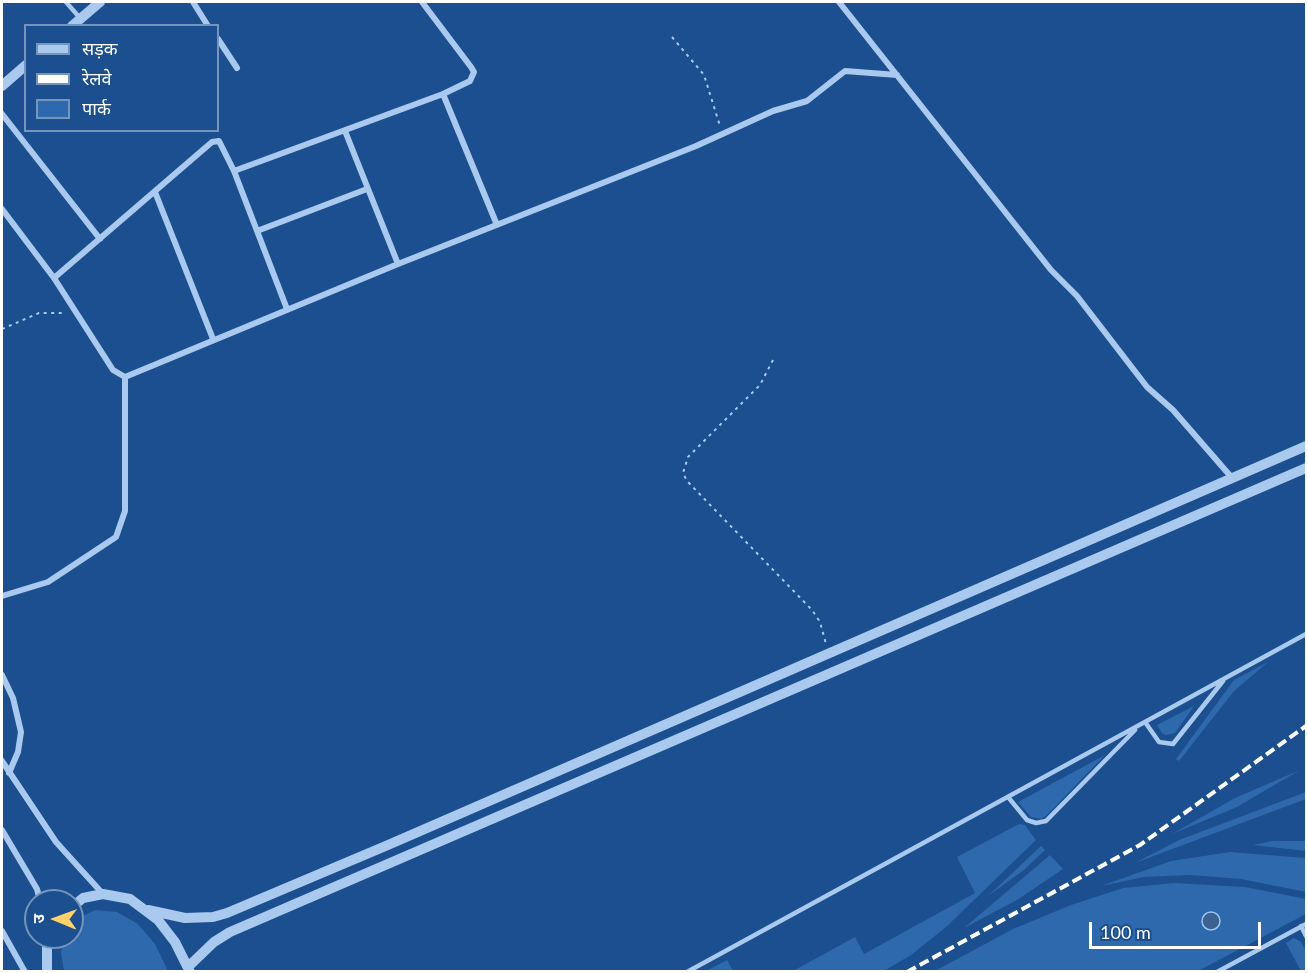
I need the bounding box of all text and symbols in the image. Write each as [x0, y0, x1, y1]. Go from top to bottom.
legend [24, 24, 219, 132]
text: सड़क [82, 37, 118, 59]
text: रेलवे [82, 67, 112, 89]
text: पार्क [82, 97, 111, 119]
north arrow [24, 889, 84, 949]
scale bar [1092, 910, 1264, 948]
text: उ [28, 914, 47, 924]
text: 100 m [1100, 921, 1151, 943]

